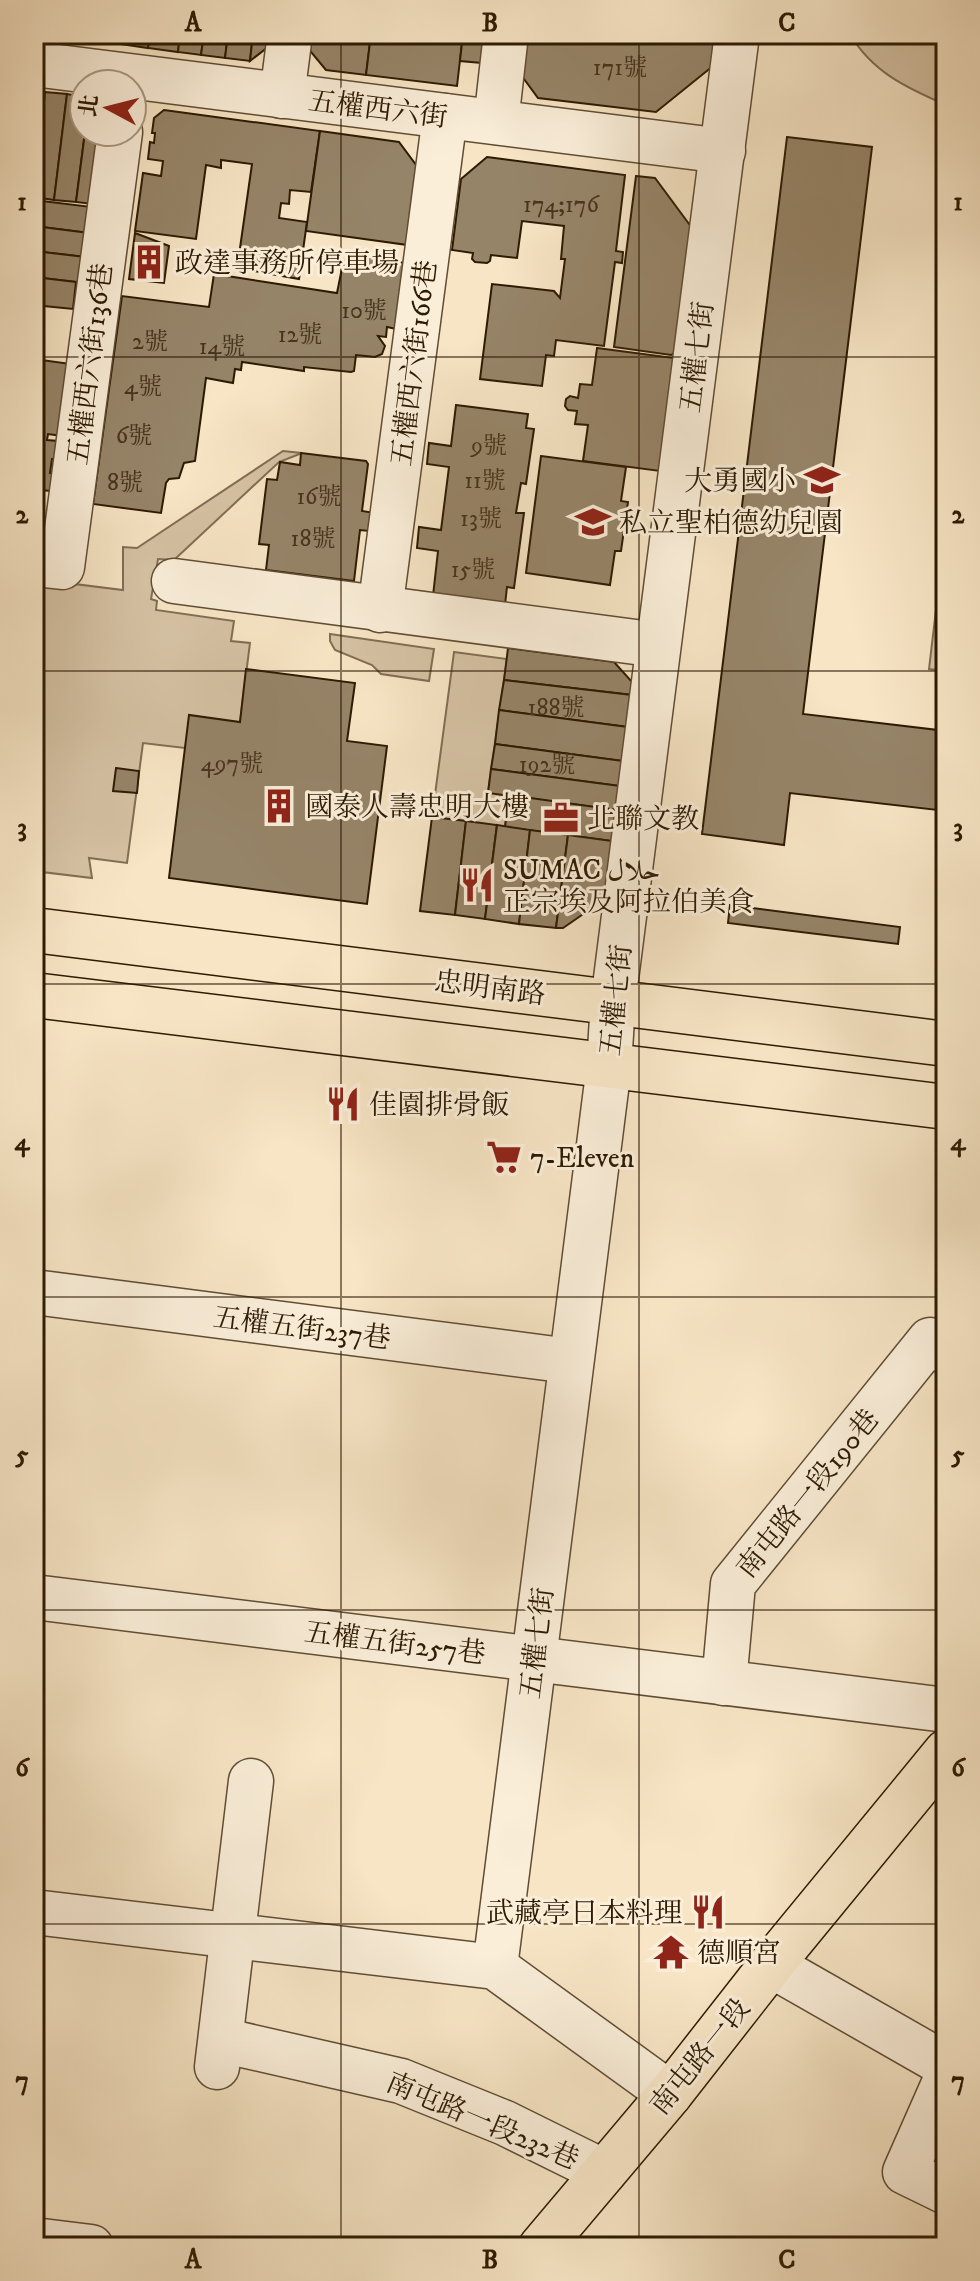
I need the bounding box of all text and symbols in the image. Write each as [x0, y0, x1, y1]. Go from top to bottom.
text: A [184, 7, 203, 40]
text: B [482, 7, 498, 40]
text: C [778, 7, 796, 40]
house number: 171號 [593, 53, 647, 83]
north arrow [68, 68, 148, 148]
street label: 五權西六街 [306, 84, 449, 135]
text: 北 [75, 93, 104, 118]
text: 1 [17, 186, 27, 219]
text: 1 [953, 186, 963, 219]
house number: 174;176 [523, 190, 600, 220]
building icon: 政達事務所停車場 [130, 243, 168, 281]
place label: 政達事務所停車場 [175, 246, 399, 281]
street label: 五權西六街166巷 [384, 258, 444, 468]
street label: 五權西六街136巷 [61, 261, 120, 467]
house number: 10號 [341, 296, 387, 326]
street label: 五權七街 [673, 299, 722, 415]
house number: 12號 [278, 320, 322, 350]
house number: 2號 [132, 327, 168, 357]
house number: 14號 [199, 332, 245, 362]
house number: 4號 [124, 372, 162, 402]
house number: 6號 [116, 421, 152, 451]
house number: 9號 [470, 431, 507, 461]
school or university icon: 大勇國小 [803, 461, 841, 499]
place label: 大勇國小 [684, 464, 796, 499]
house number: 11號 [464, 466, 506, 496]
house number: 8號 [107, 468, 143, 498]
house number: 16號 [296, 482, 342, 512]
text: 2 [16, 499, 30, 532]
text: 2 [952, 499, 966, 532]
school or university icon: 私立聖柏德幼兒園 [574, 503, 612, 541]
house number: 13號 [460, 504, 502, 534]
place label: 私立聖柏德幼兒園 [619, 506, 843, 541]
house number: 18號 [291, 524, 335, 554]
house number: 15號 [451, 555, 495, 585]
house number: 188號 [528, 693, 584, 723]
house number: 497號 [201, 749, 263, 779]
house number: 192號 [519, 750, 575, 780]
building icon: 國泰人壽忠明大樓 [260, 787, 298, 825]
place label: 國泰人壽忠明大樓 [305, 790, 529, 825]
office icon: 北聯文教 [542, 799, 580, 837]
place label: 北聯文教 [587, 802, 699, 837]
text: 3 [17, 812, 27, 845]
text: 3 [953, 812, 963, 845]
place label: SUMAC حلال 正宗埃及阿拉伯美食 [503, 853, 755, 920]
restaurant icon: SUMAC حلال 正宗埃及阿拉伯美食 [458, 866, 496, 904]
street label: 五權七街 [593, 943, 640, 1058]
street label: 忠明南路 [432, 964, 548, 1013]
restaurant icon: 佳園排骨飯 [324, 1085, 362, 1123]
place label: 佳園排骨飯 [369, 1088, 509, 1123]
text: 4 [15, 1126, 31, 1159]
text: 4 [951, 1126, 967, 1159]
supermarket icon: 7-Eleven [485, 1138, 523, 1176]
place label: 7-Eleven [530, 1141, 635, 1176]
street label: 五權五街237巷 [211, 1300, 393, 1357]
street label: 南屯路一段190巷 [729, 1402, 887, 1585]
text: 5 [15, 1439, 29, 1472]
text: 5 [951, 1439, 965, 1472]
street label: 五權七街 [513, 1585, 562, 1701]
street label: 五權五街257巷 [302, 1615, 487, 1672]
text: 6 [15, 1752, 30, 1785]
text: 6 [951, 1752, 966, 1785]
restaurant icon: 武藏亭日本料理 [689, 1893, 727, 1931]
place label: 武藏亭日本料理 [486, 1896, 682, 1931]
temple icon: 德順宮 [652, 1933, 690, 1971]
place label: 德順宮 [697, 1936, 781, 1971]
street label: 南屯路一段 [643, 1992, 758, 2122]
text: 7 [15, 2065, 29, 2098]
street label: 南屯路一段232巷 [381, 2065, 584, 2178]
text: 7 [951, 2065, 965, 2098]
text: A [184, 2244, 203, 2277]
text: B [482, 2244, 498, 2277]
text: C [778, 2244, 796, 2277]

